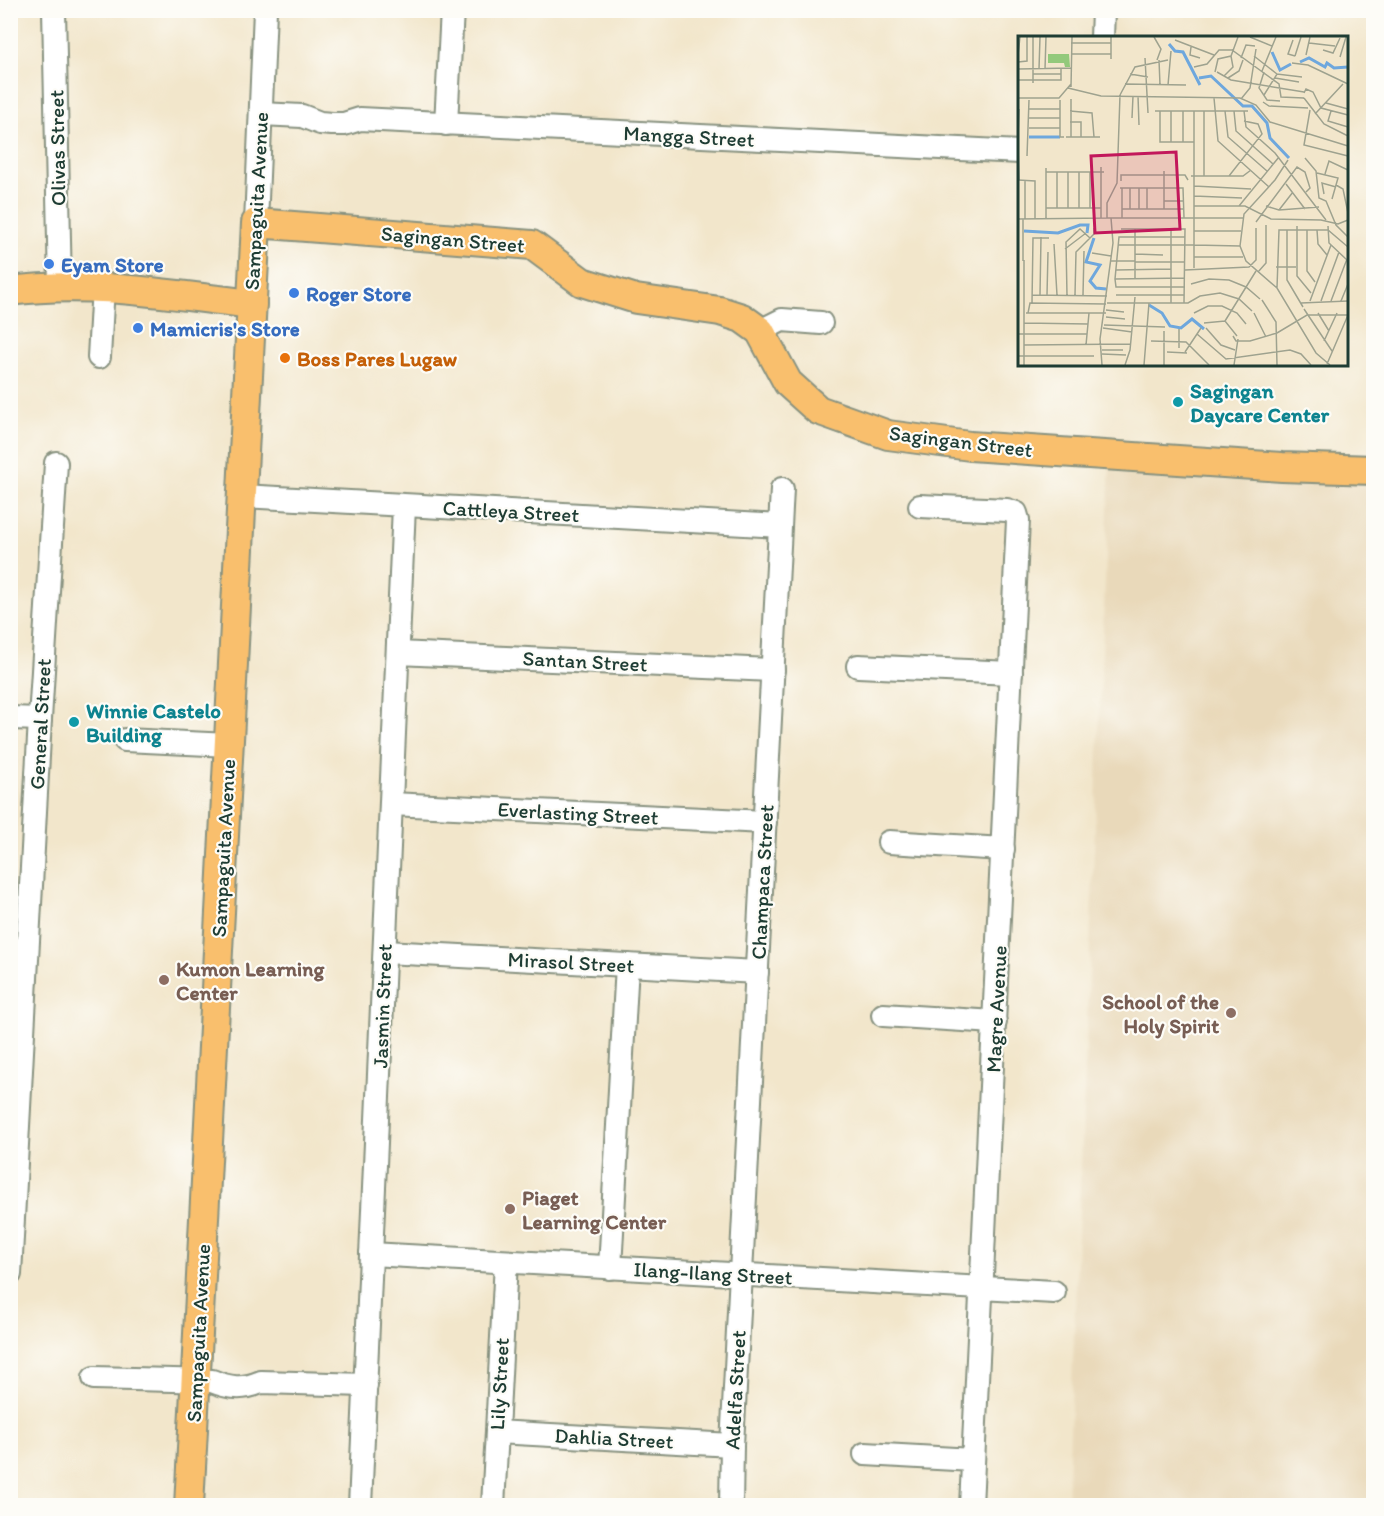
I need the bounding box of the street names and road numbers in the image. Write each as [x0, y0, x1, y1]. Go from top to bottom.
street label: Olivas Street [43, 89, 71, 206]
street label: Sampaguita Avenue [239, 111, 273, 291]
street label: Mangga Street [623, 120, 755, 152]
street label: Sagingan Street [380, 220, 526, 258]
street label: Sagingan Street [888, 420, 1034, 462]
street label: Cattleya Street [442, 495, 580, 527]
street label: Santan Street [522, 645, 648, 677]
street label: General Street [24, 658, 56, 790]
street label: Sampaguita Avenue [206, 758, 240, 938]
street label: Everlasting Street [497, 796, 659, 830]
street label: Champaca Street [745, 804, 779, 960]
street label: Jasmin Street [367, 943, 397, 1069]
street label: Magre Avenue [980, 945, 1012, 1073]
street label: Mirasol Street [507, 946, 635, 978]
street label: Sampaguita Avenue [181, 1243, 215, 1423]
street label: Ilang-Ilang Street [633, 1256, 793, 1290]
street label: Adelfa Street [719, 1330, 751, 1450]
street label: Lily Street [484, 1337, 514, 1431]
street label: Dahlia Street [554, 1422, 674, 1454]

